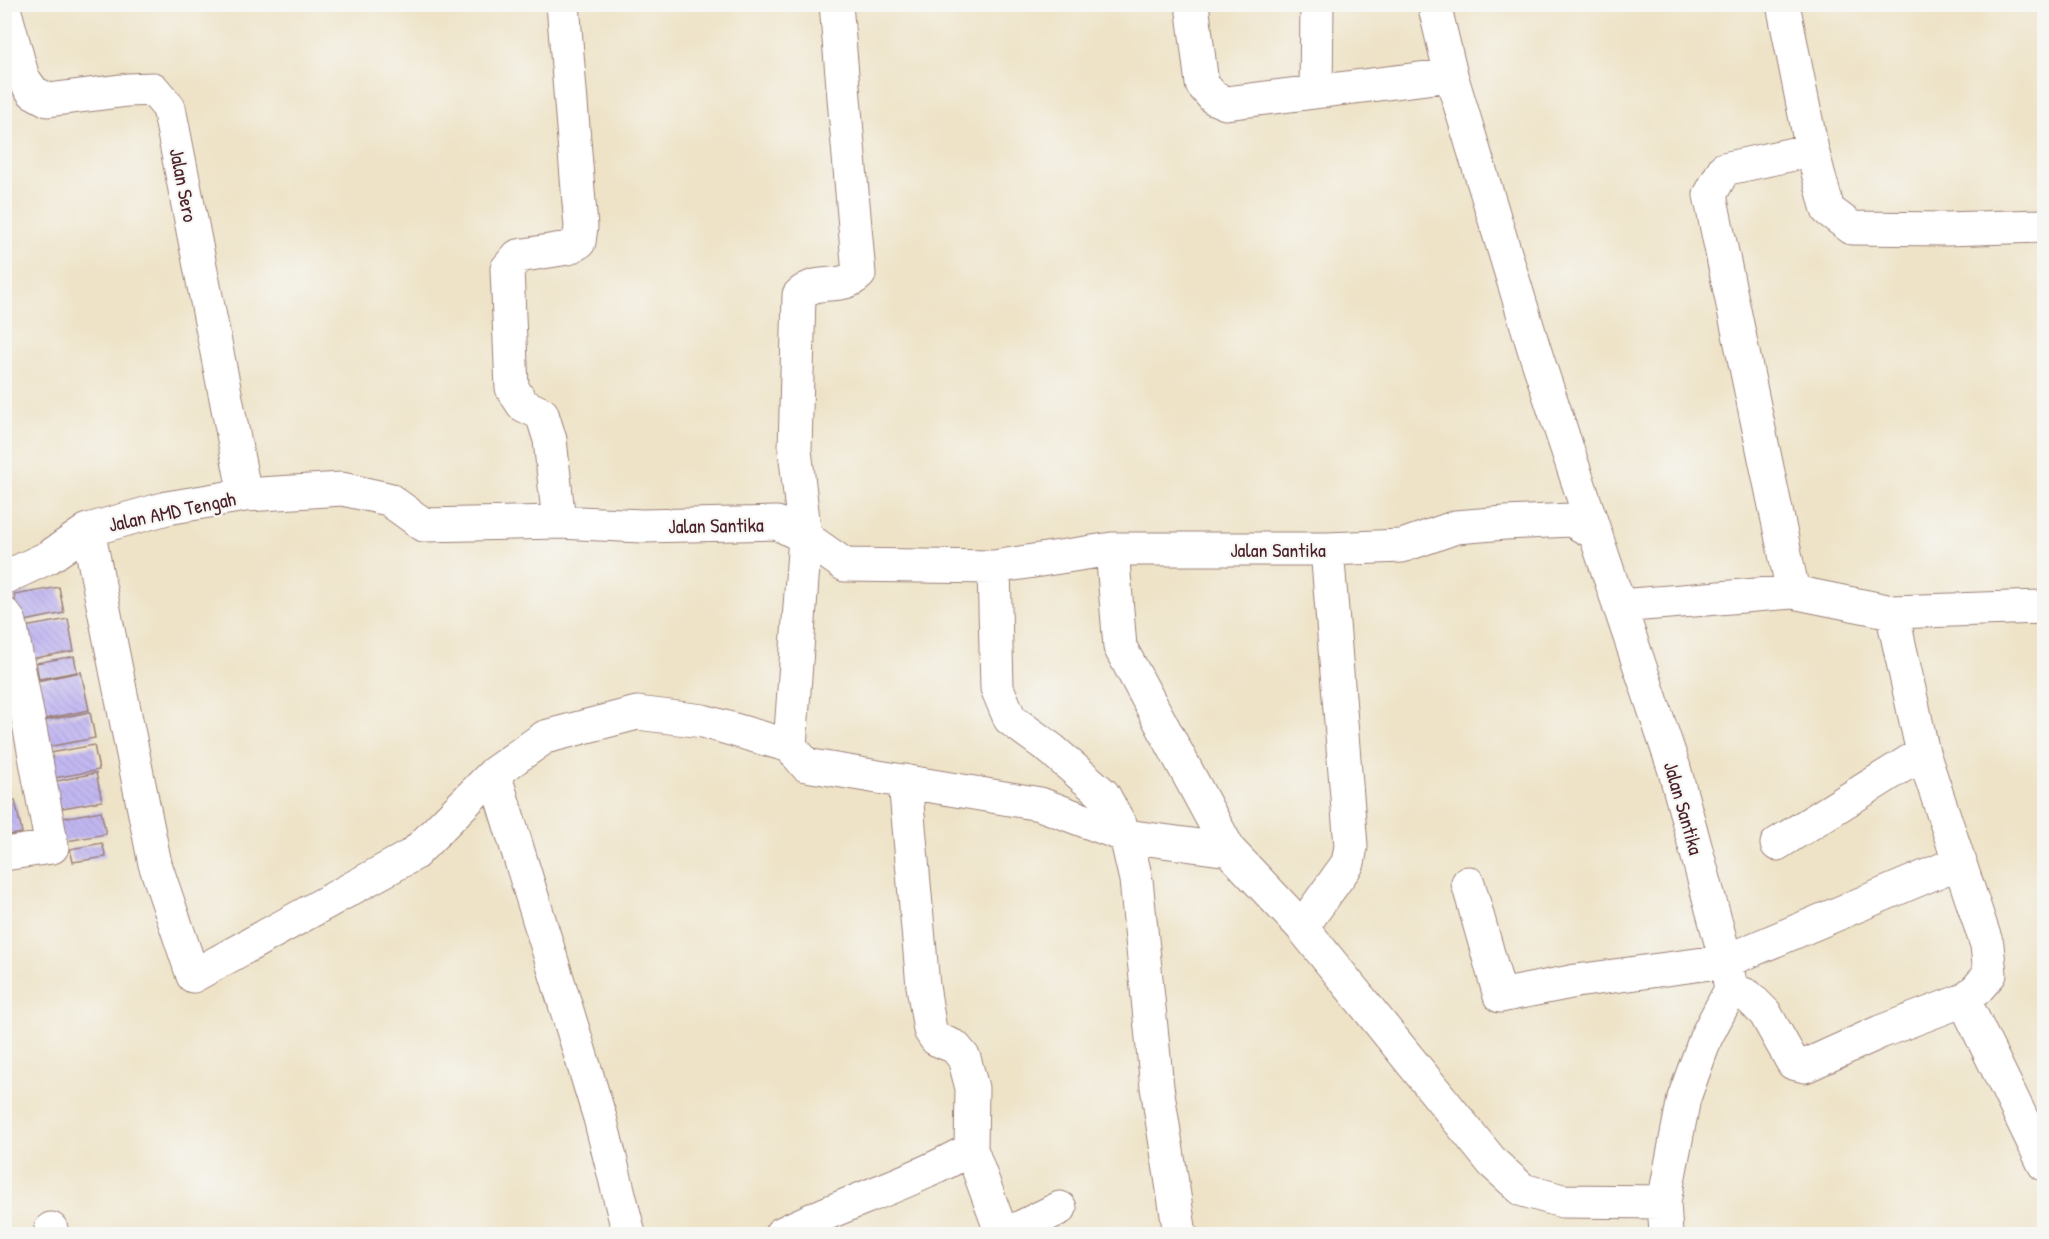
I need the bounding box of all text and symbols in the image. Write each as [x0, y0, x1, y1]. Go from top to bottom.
street label: Jalan Sero [164, 146, 204, 224]
street label: Jalan AMD Tengah [106, 484, 238, 538]
street label: Jalan Santika [668, 511, 764, 539]
street label: Jalan Santika [1230, 536, 1326, 563]
street label: Jalan Santika [1658, 758, 1710, 858]

